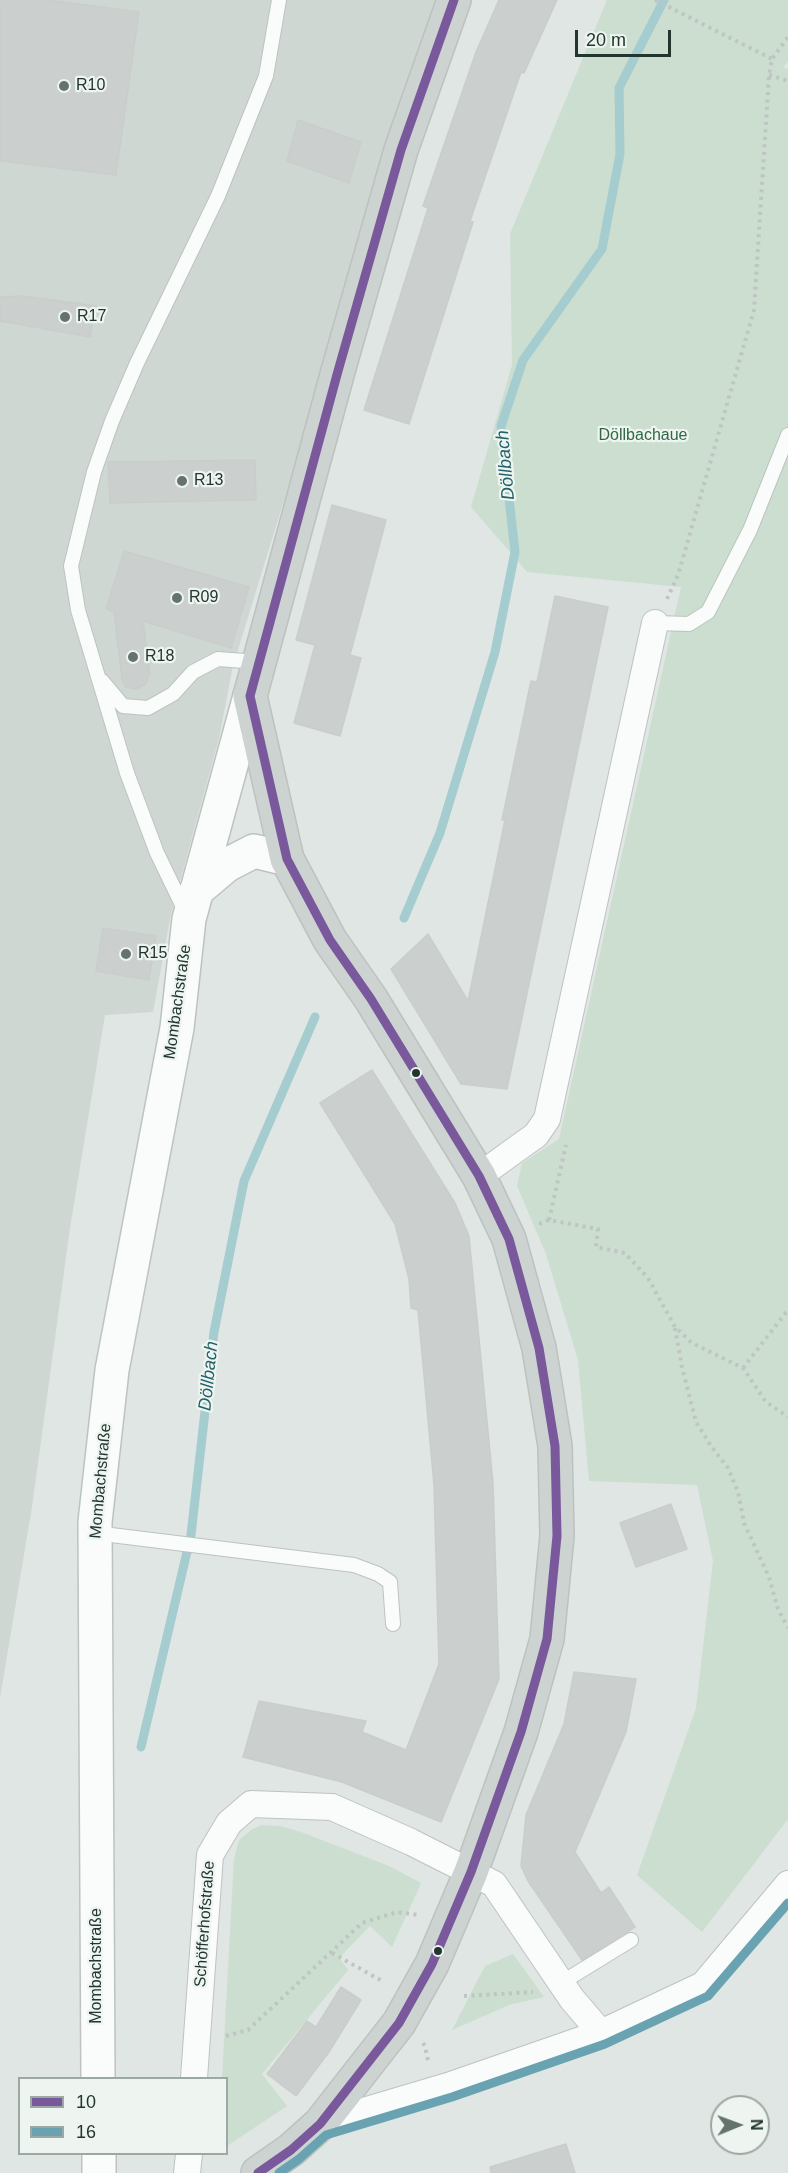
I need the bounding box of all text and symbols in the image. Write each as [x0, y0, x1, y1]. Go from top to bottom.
scale bar [578, 18, 674, 56]
text: 20 m [586, 30, 626, 50]
place label: R10 [76, 76, 105, 96]
marker: R10 [57, 79, 71, 93]
place label: R17 [77, 307, 106, 327]
marker: R17 [58, 310, 72, 324]
park label: Döllbachaue [599, 426, 687, 446]
water label: Döllbach [492, 429, 520, 501]
place label: R13 [194, 471, 223, 491]
marker: R13 [175, 474, 189, 488]
place label: R09 [189, 588, 218, 608]
marker: R09 [170, 591, 184, 605]
place label: R18 [145, 647, 174, 667]
marker: R18 [126, 650, 140, 664]
street label: Mombachstraße [160, 943, 196, 1061]
place label: R15 [138, 944, 167, 964]
marker: R15 [119, 947, 133, 961]
unlabelled marker [410, 1067, 422, 1079]
water label: Döllbach [195, 1340, 223, 1412]
street label: Mombachstraße [86, 1423, 116, 1539]
street label: Schöfferhofstraße [191, 1860, 219, 1988]
street label: Mombachstraße [87, 1908, 107, 2024]
unlabelled marker [432, 1945, 444, 1957]
legend [18, 2077, 228, 2155]
text: 10 [76, 2092, 96, 2112]
north arrow [710, 2095, 770, 2155]
text: N [748, 2119, 765, 2131]
text: 16 [76, 2122, 96, 2142]

